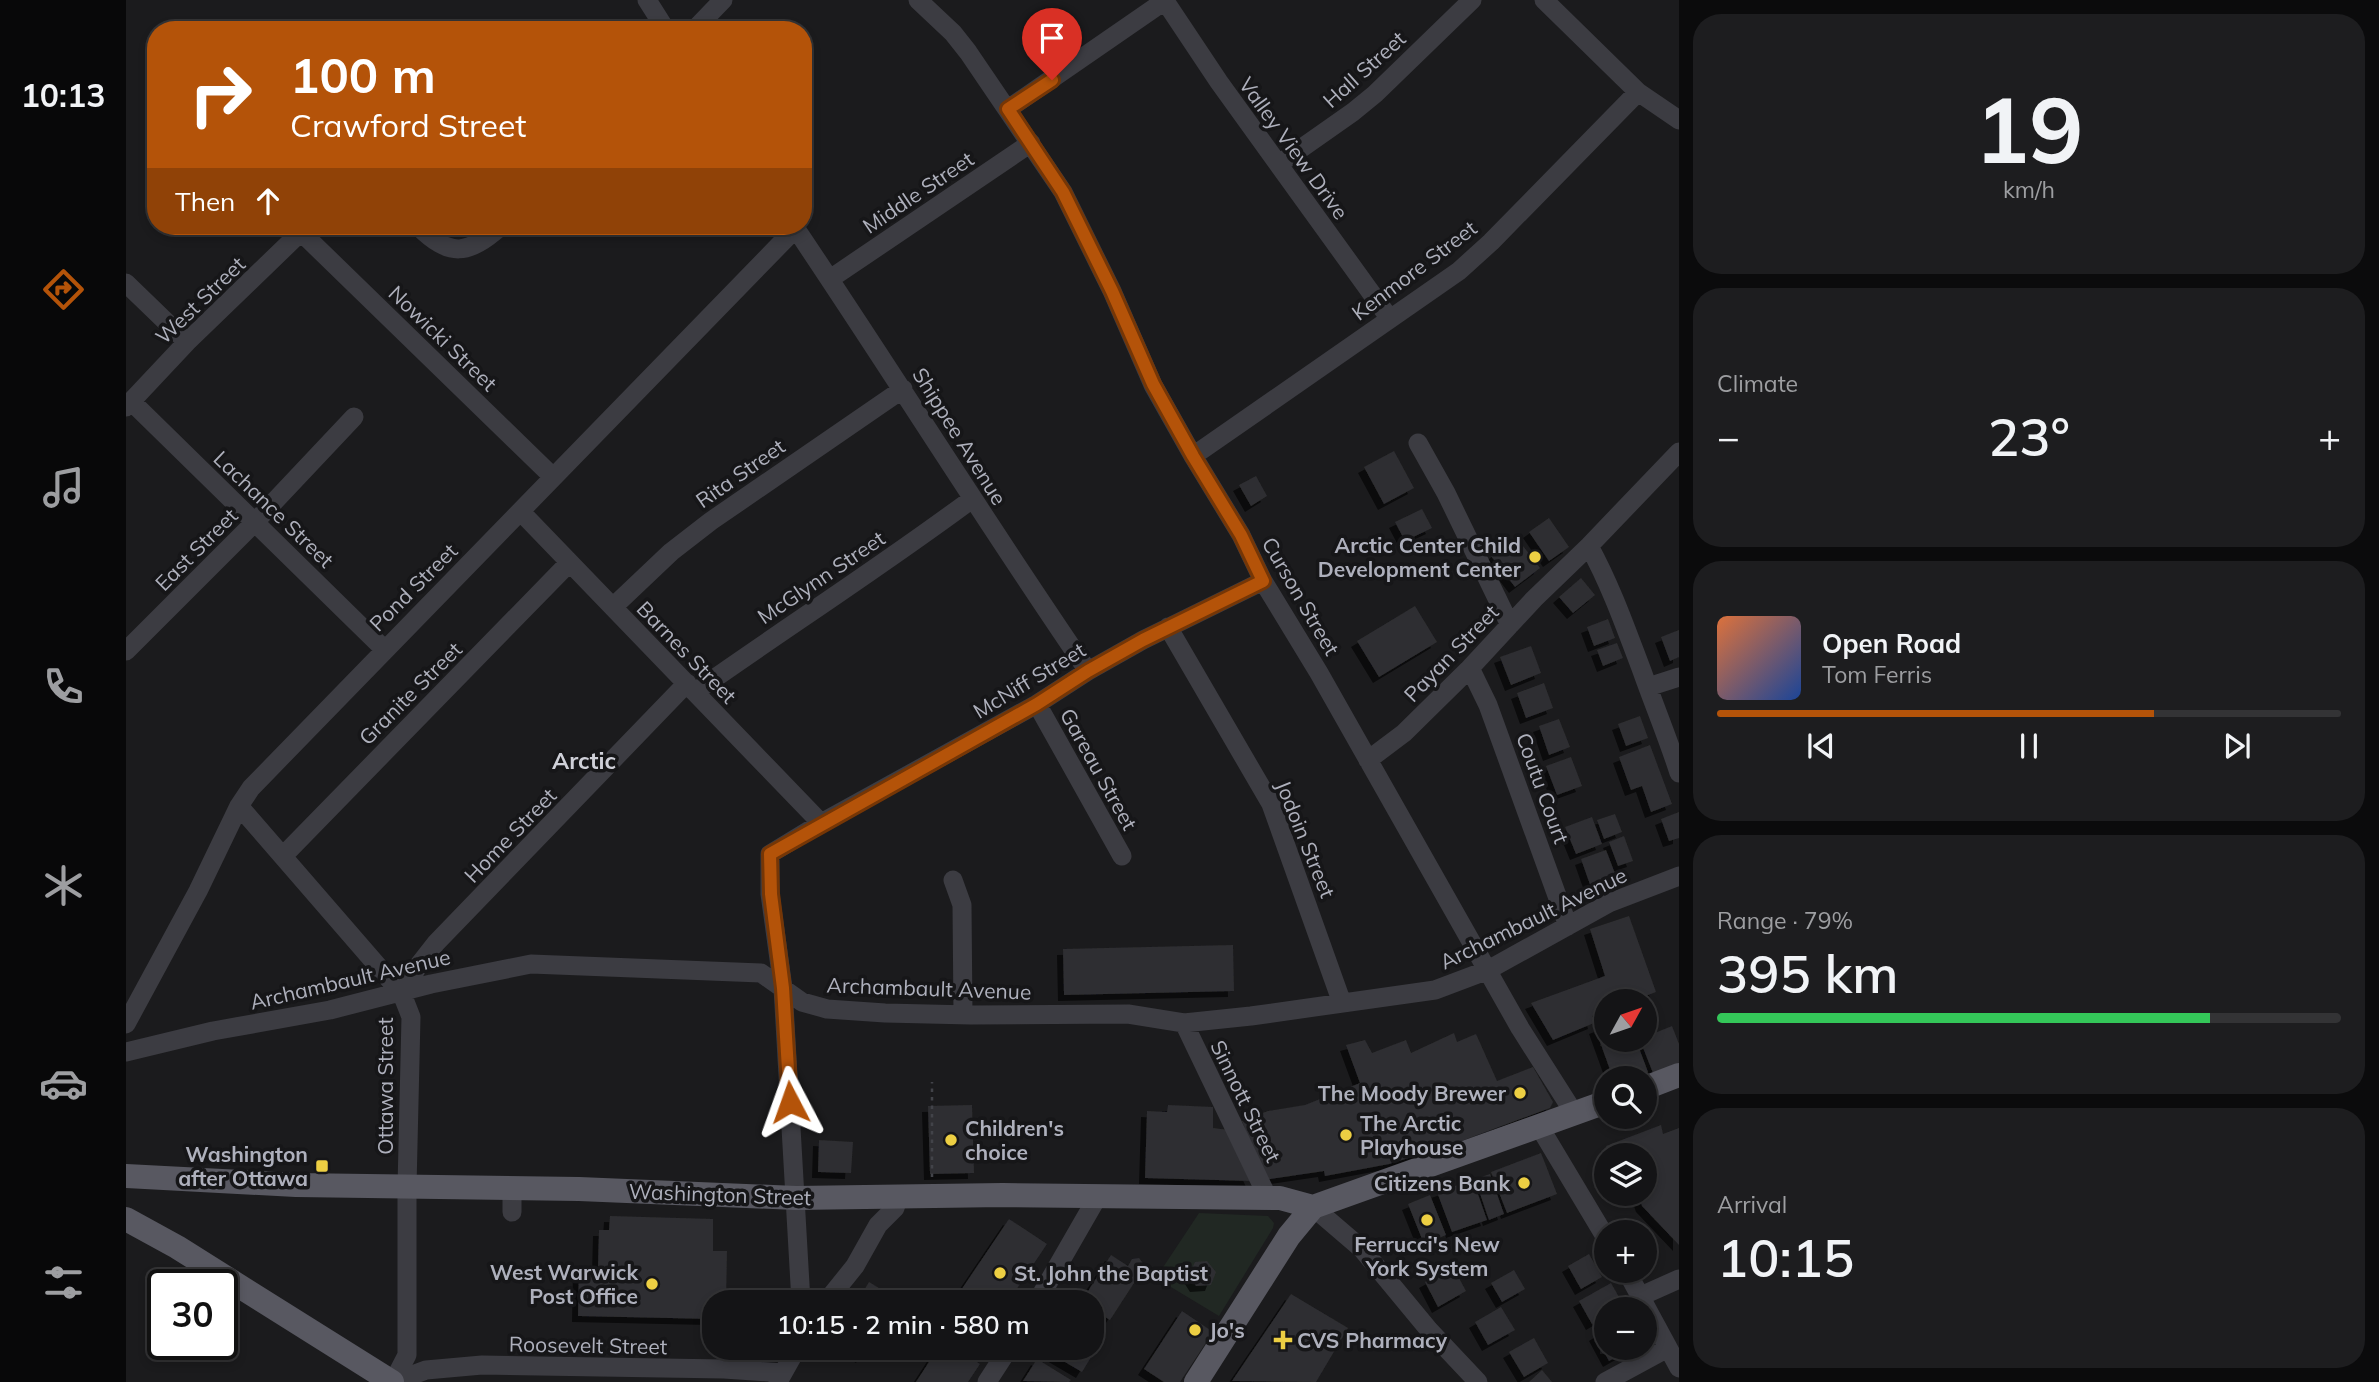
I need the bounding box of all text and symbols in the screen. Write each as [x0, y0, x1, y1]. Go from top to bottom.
pin [1022, 8, 1082, 80]
icon: arrive [1033, 19, 1071, 57]
street label: Hall Street [1317, 25, 1411, 113]
text: 100 m [290, 44, 436, 105]
icon: right [175, 49, 266, 140]
street label: Valley View Drive [1234, 72, 1354, 224]
text: 19 [1974, 72, 2084, 186]
text: 10:13 [21, 75, 105, 115]
text: Crawford Street [290, 105, 527, 145]
street label: Middle Street [858, 145, 978, 239]
text: km/h [2003, 175, 2055, 204]
icon: ahead [249, 182, 287, 220]
text: Then [175, 185, 235, 218]
street label: Kenmore Street [1346, 215, 1482, 325]
street label: West Street [150, 251, 250, 349]
icon: directions [39, 265, 88, 314]
street label: Nowicki Street [383, 280, 503, 396]
street label: Shippee Avenue [907, 363, 1013, 509]
text: Climate [1717, 369, 1798, 398]
text: 23° [1988, 404, 2070, 469]
text: − [1717, 413, 1740, 461]
text: + [2318, 413, 2341, 461]
street label: Rita Street [690, 433, 790, 513]
street label: Lachance Street [209, 445, 339, 573]
icon: music [39, 463, 88, 512]
street label: East Street [149, 502, 243, 596]
street label: McGlynn Street [752, 525, 890, 629]
street label: Curson Street [1257, 532, 1345, 660]
place label: Arctic Center Child Development Center [1318, 532, 1522, 582]
street label: Pond Street [364, 538, 462, 636]
marker: Arctic Center Child Development Center [1527, 549, 1543, 565]
street label: Barnes Street [632, 595, 742, 709]
street label: Payan Street [1398, 599, 1504, 707]
text: Open Road [1822, 627, 1961, 660]
street label: Granite Street [353, 636, 467, 750]
street label: McNiff Street [968, 636, 1090, 724]
text: Tom Ferris [1822, 660, 1932, 689]
icon: phone [39, 662, 88, 711]
street label: Gareau Street [1055, 704, 1143, 834]
icon: previous [1802, 727, 1840, 765]
icon: pause [2010, 727, 2048, 765]
icon: next [2218, 727, 2256, 765]
street label: Coutu Court [1511, 729, 1575, 847]
district label: Arctic [552, 746, 616, 775]
street label: Jodoin Street [1271, 776, 1341, 902]
street label: Home Street [458, 782, 562, 888]
icon: climate [39, 861, 88, 910]
street label: Archambault Avenue [1435, 861, 1631, 975]
text: Range · 79% [1717, 906, 1853, 935]
text: 395 km [1717, 941, 1898, 1006]
street label: Archambault Avenue [247, 943, 453, 1015]
street label: Archambault Avenue [826, 971, 1032, 1005]
north arrow [1594, 989, 1657, 1052]
map controls [1594, 989, 1657, 1360]
street label: Ottawa Street [372, 1017, 398, 1155]
street label: Sinnott Street [1205, 1036, 1287, 1166]
icon: car [39, 1059, 88, 1108]
position arrow [753, 1065, 827, 1139]
button: search [1594, 1066, 1657, 1129]
place label: The Moody Brewer [1318, 1080, 1507, 1106]
marker: The Moody Brewer [1512, 1085, 1528, 1101]
place label: The Arctic Playhouse [1360, 1110, 1463, 1160]
place label: Children's choice [965, 1115, 1064, 1165]
marker: The Arctic Playhouse [1338, 1127, 1354, 1143]
marker: Children's choice [943, 1132, 959, 1148]
place label: Washington after Ottawa [178, 1141, 308, 1191]
button: layers [1594, 1143, 1657, 1206]
marker: Washington after Ottawa [314, 1158, 330, 1174]
place label: Citizens Bank [1374, 1170, 1510, 1196]
marker: Citizens Bank [1516, 1175, 1532, 1191]
street label: Washington Street [628, 1178, 812, 1210]
text: Arrival [1717, 1190, 1787, 1219]
marker: Ferrucci's New York System [1419, 1212, 1435, 1228]
button: + [1594, 1220, 1657, 1283]
text: 10:15 [1717, 1225, 1854, 1290]
place label: Ferrucci's New York System [1354, 1231, 1500, 1281]
icon: filters [39, 1258, 88, 1307]
place label: West Warwick Post Office [490, 1259, 638, 1309]
place label: St. John the Baptist [1014, 1260, 1208, 1286]
marker: St. John the Baptist [992, 1265, 1008, 1281]
speed limit sign: 30 [147, 1269, 238, 1360]
marker: West Warwick Post Office [644, 1276, 660, 1292]
button: − [1594, 1297, 1657, 1360]
text: 10:15 · 2 min · 580 m [776, 1308, 1030, 1341]
place label: Jo's [1209, 1317, 1245, 1343]
marker: Jo's [1187, 1322, 1203, 1338]
place label: CVS Pharmacy [1297, 1327, 1448, 1353]
street label: Roosevelt Street [509, 1331, 667, 1359]
marker: CVS Pharmacy [1275, 1332, 1291, 1348]

